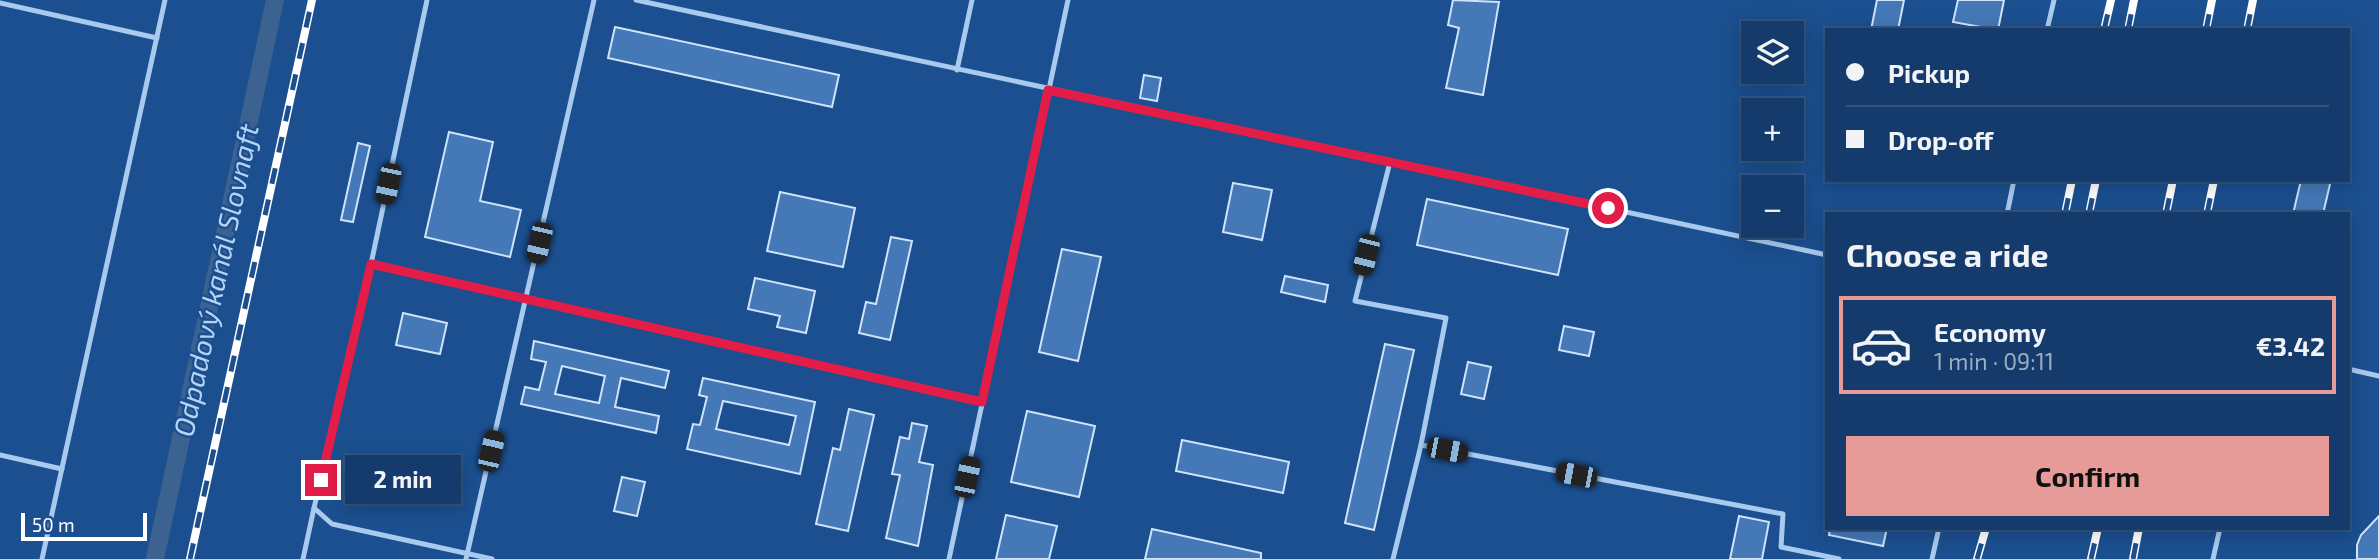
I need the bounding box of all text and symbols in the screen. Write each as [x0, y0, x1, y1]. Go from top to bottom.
map controls [1741, 21, 1804, 238]
button: layers [1741, 21, 1804, 84]
text: Pickup [1888, 57, 1970, 88]
button: + [1741, 98, 1804, 161]
water label: Odpadový kanál Slovnaft [165, 120, 265, 439]
text: Drop-off [1888, 124, 1993, 155]
car [374, 161, 403, 207]
button: − [1741, 175, 1804, 238]
route start [1592, 192, 1624, 224]
car [525, 220, 554, 266]
car [1351, 232, 1382, 278]
text: Choose a ride [1846, 235, 2049, 273]
icon: car [1850, 314, 1913, 377]
text: Economy [1934, 316, 2046, 347]
text: €3.42 [2256, 330, 2325, 361]
text: 1 min · 09:11 [1934, 347, 2054, 375]
car [477, 428, 506, 474]
car [1425, 436, 1470, 464]
button: Confirm [1846, 436, 2329, 516]
car [953, 454, 982, 500]
callout: 2 min [346, 456, 461, 504]
car [1554, 461, 1599, 489]
route end [305, 464, 337, 496]
text: 2 min [374, 465, 432, 493]
scale bar [21, 510, 147, 542]
text: 50 m [32, 513, 75, 536]

